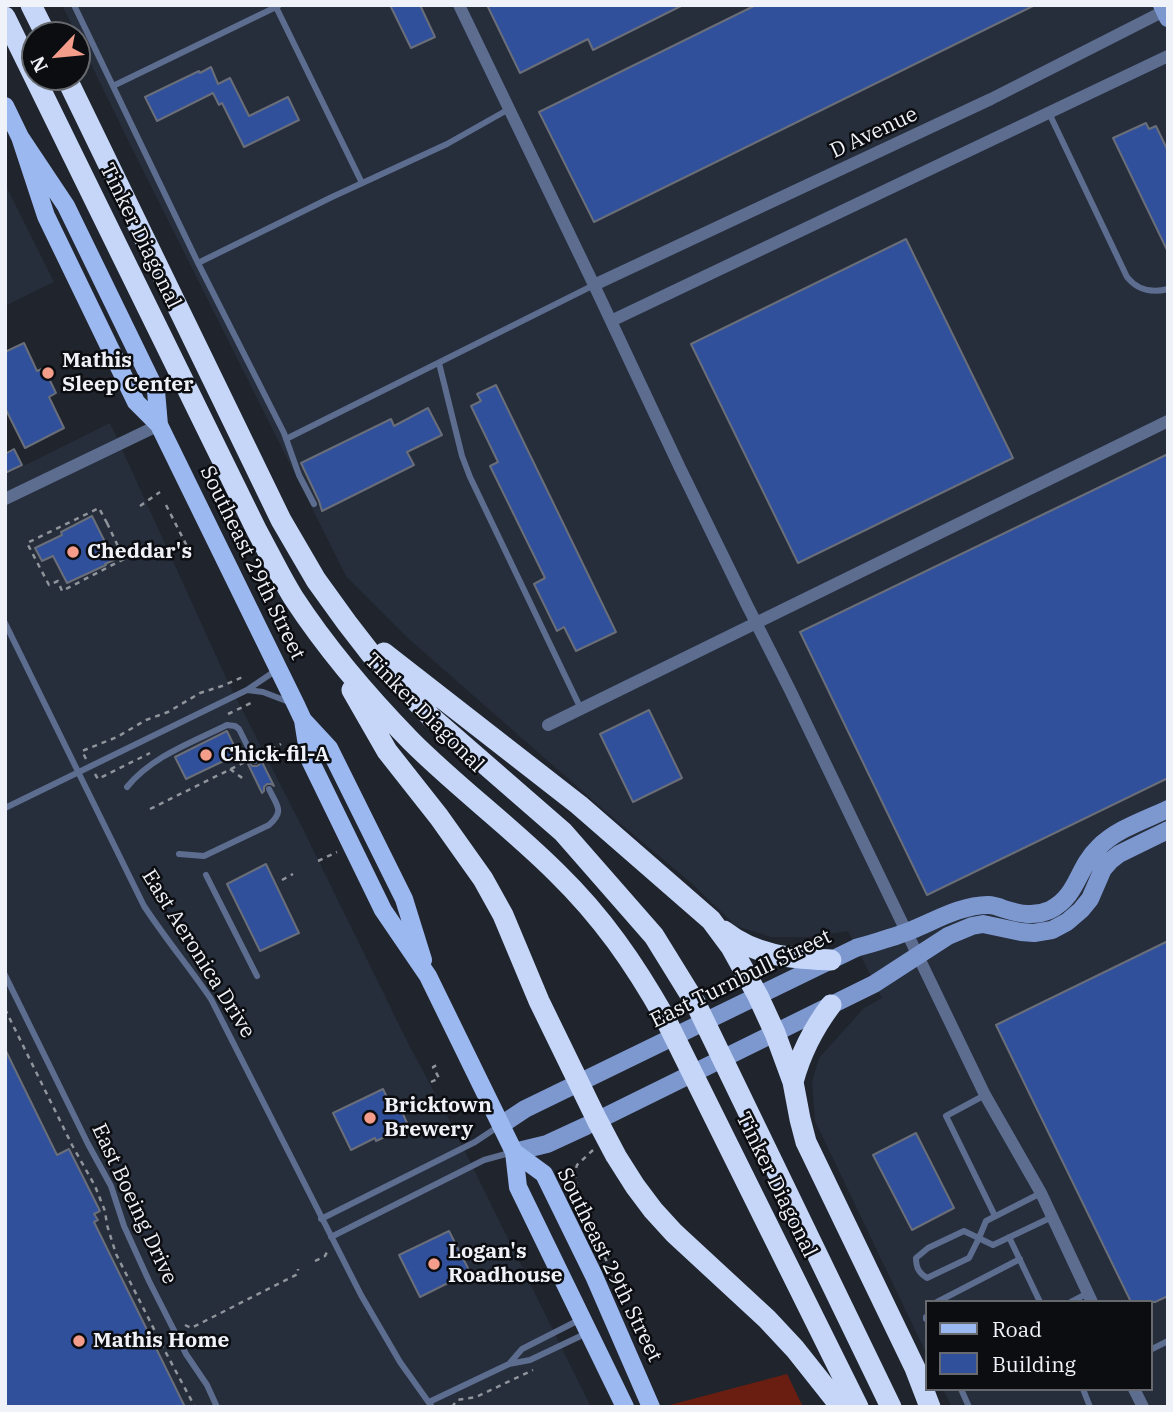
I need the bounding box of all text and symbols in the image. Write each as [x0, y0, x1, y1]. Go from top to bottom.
north arrow [21, 21, 91, 91]
text: N [25, 52, 53, 76]
street label: D Avenue [826, 102, 922, 164]
street label: Tinker Diagonal [94, 159, 186, 313]
place label: Mathis Sleep Center [62, 348, 194, 398]
marker: Mathis Sleep Center [40, 365, 56, 381]
street label: Southeast 29th Street [194, 462, 310, 664]
place label: Cheddar's [87, 539, 192, 565]
marker: Cheddar's [65, 544, 81, 560]
street label: Tinker Diagonal [359, 648, 489, 778]
place label: Chick-fil-A [220, 742, 329, 768]
marker: Chick-fil-A [198, 747, 214, 763]
street label: East Aeronica Drive [136, 865, 260, 1043]
street label: East Turnbull Street [646, 924, 836, 1034]
place label: Bricktown Brewery [384, 1093, 492, 1143]
street label: Tinker Diagonal [730, 1108, 822, 1262]
marker: Bricktown Brewery [362, 1110, 378, 1126]
street label: East Boeing Drive [86, 1120, 182, 1288]
street label: Southeast 29th Street [551, 1164, 667, 1366]
place label: Logan's Roadhouse [448, 1239, 563, 1289]
marker: Logan's Roadhouse [426, 1256, 442, 1272]
legend [925, 1300, 1152, 1391]
text: Road [992, 1315, 1042, 1343]
place label: Mathis Home [93, 1328, 229, 1354]
marker: Mathis Home [71, 1333, 87, 1349]
text: Building [992, 1350, 1076, 1378]

